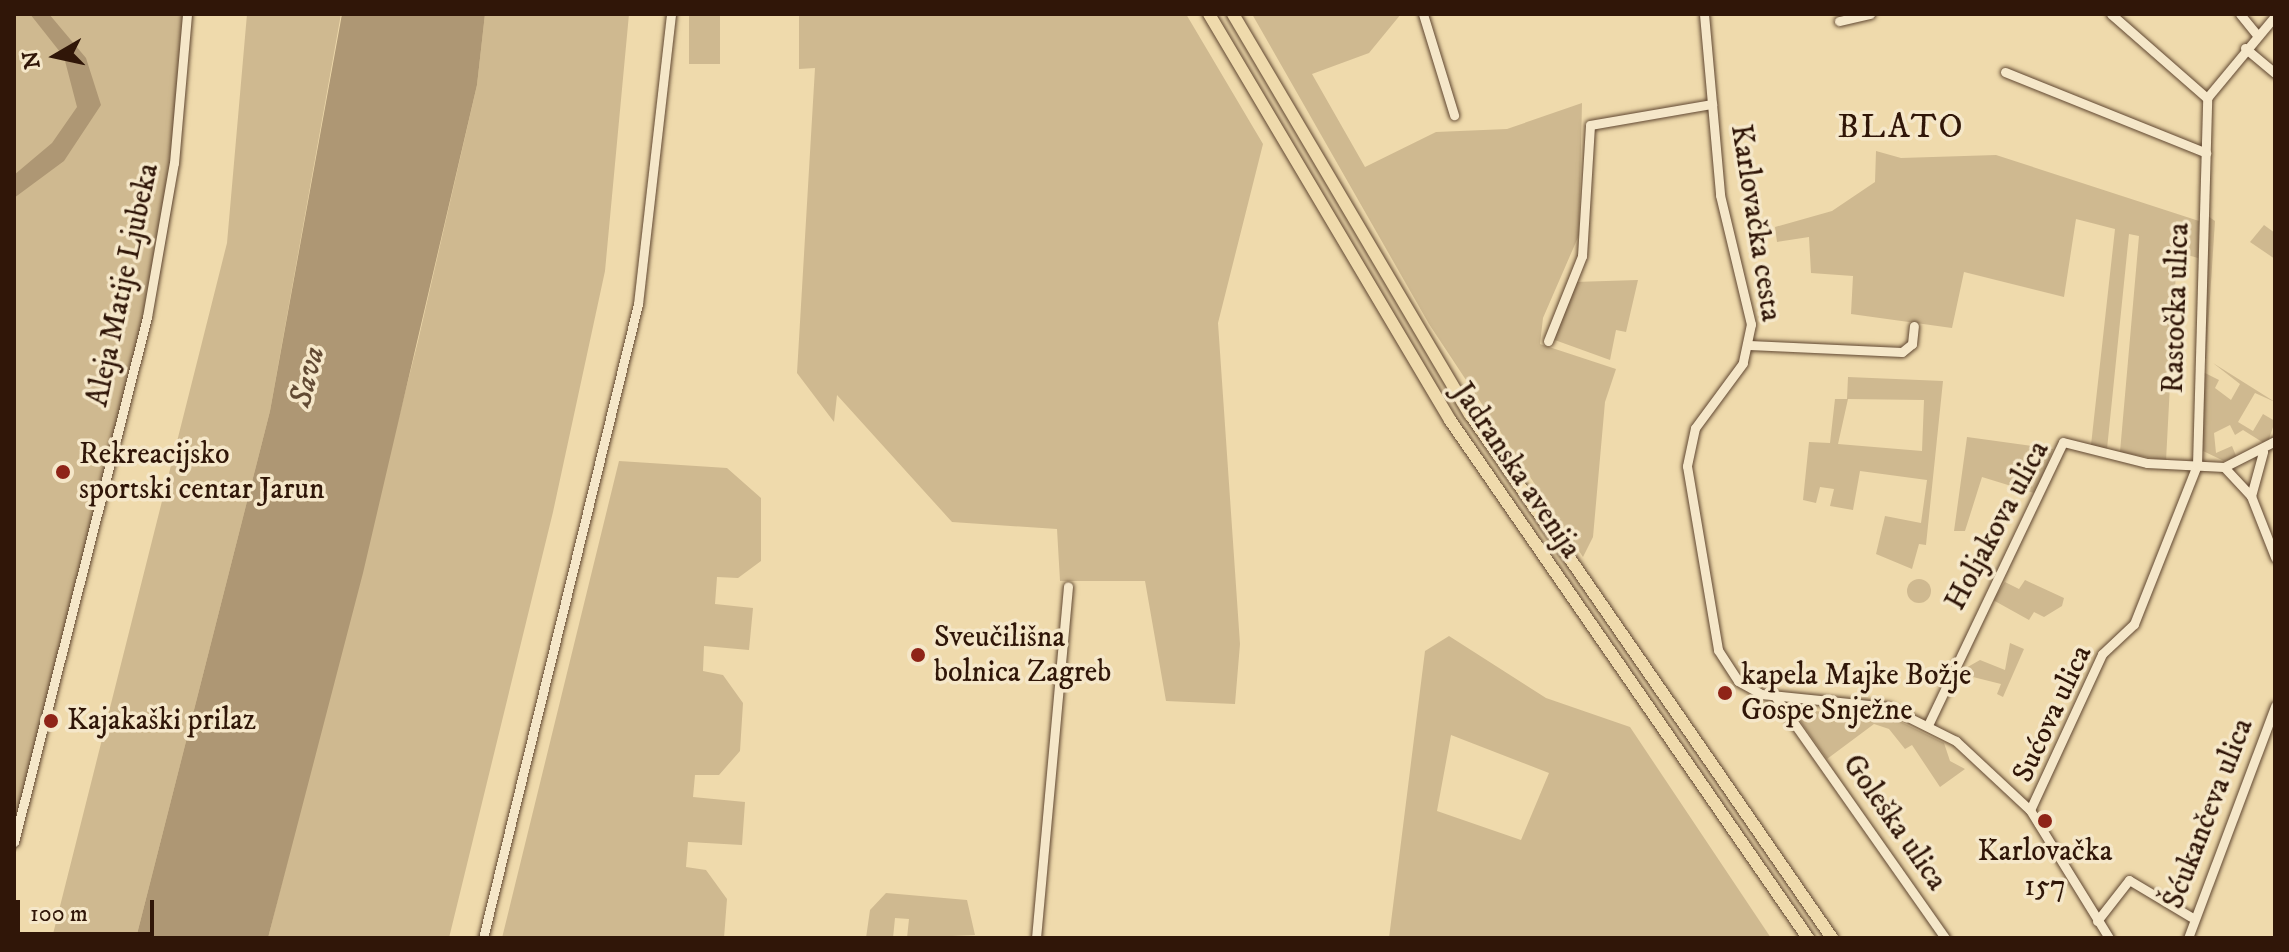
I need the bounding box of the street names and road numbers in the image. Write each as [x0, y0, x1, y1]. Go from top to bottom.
street label: Karlovačka cesta [1722, 122, 1788, 324]
street label: Aleja Matije Ljubeka [81, 160, 167, 410]
street label: Rastočka ulica [2156, 222, 2198, 394]
street label: Jadranska avenija [1444, 376, 1588, 566]
street label: Holjakova ulica [1938, 435, 2058, 617]
street label: Sućova ulica [2006, 640, 2100, 788]
street label: Šćukančeva ulica [2156, 714, 2262, 914]
street label: Goleška ulica [1834, 748, 1954, 898]

